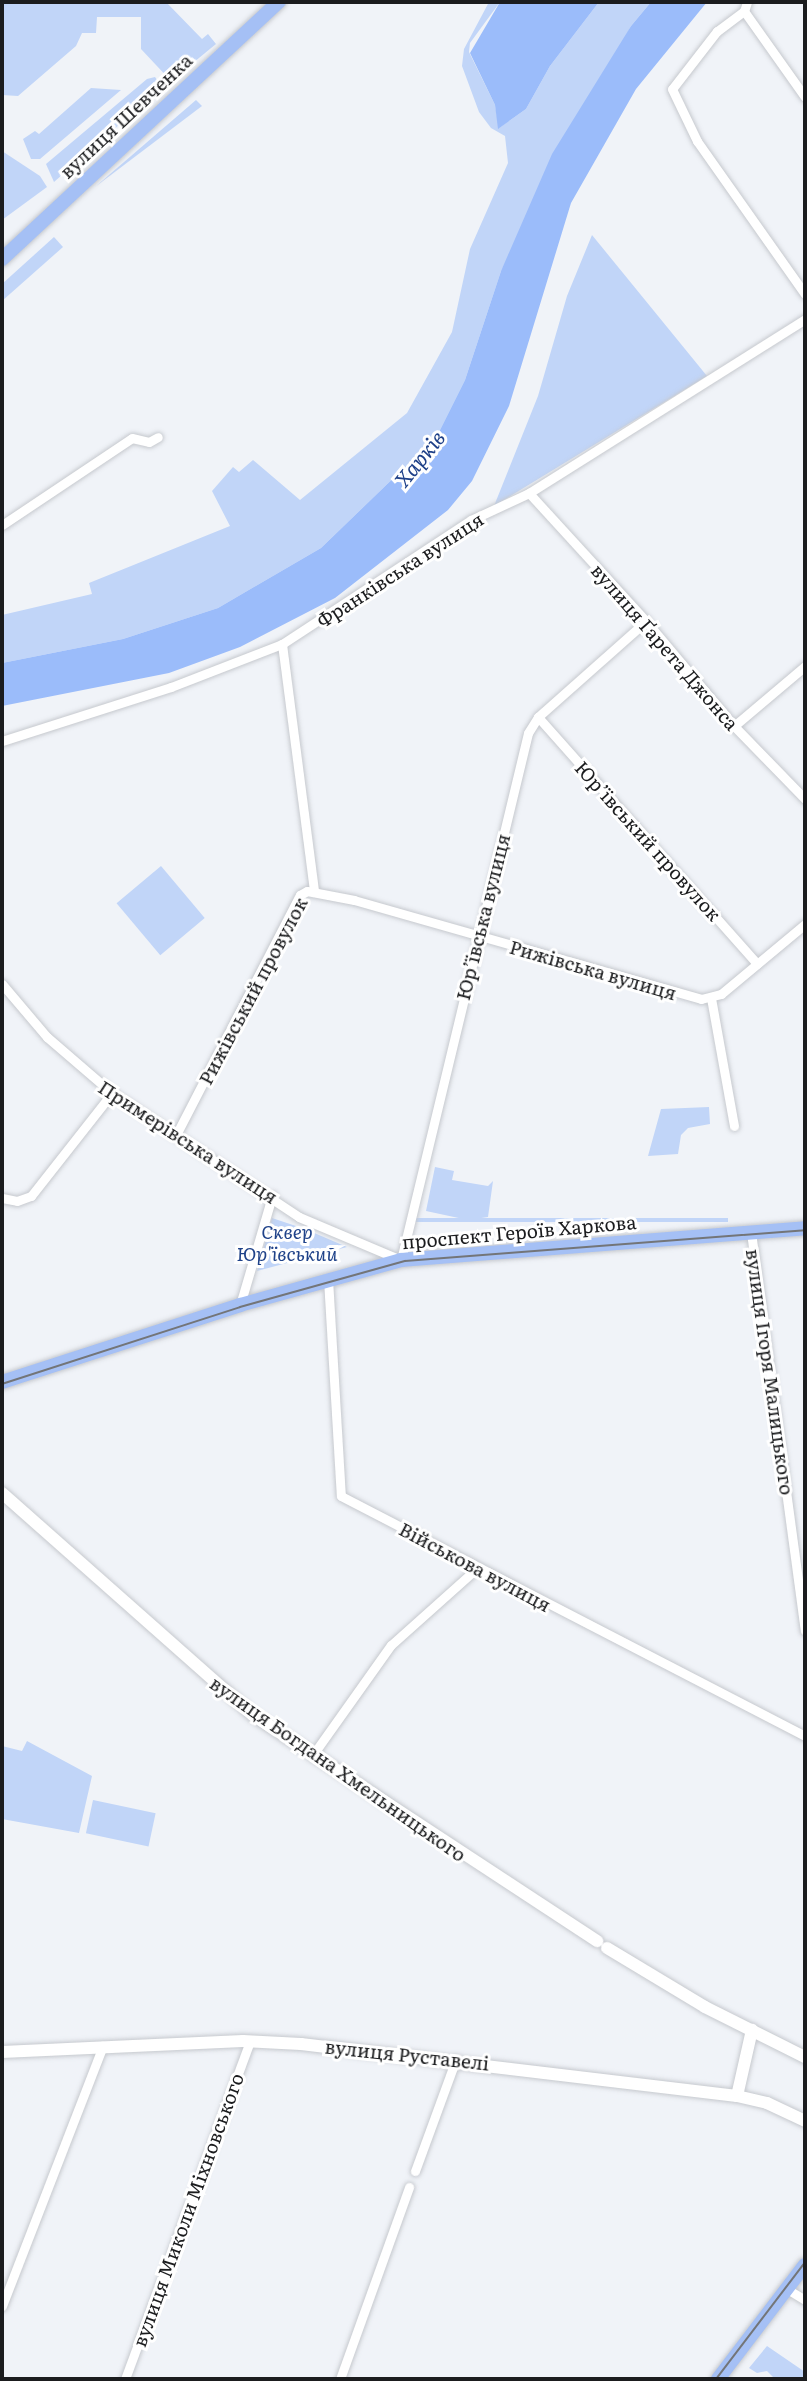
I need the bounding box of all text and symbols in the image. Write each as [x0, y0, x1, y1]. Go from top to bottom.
street label: вулиця Шевченка [55, 49, 197, 183]
water label: Харків [389, 425, 449, 491]
street label: Франківська вулиця [312, 508, 488, 632]
street label: вулиця Ґарета Джонса [586, 559, 744, 735]
street label: Юр’ївський провулок [570, 756, 726, 926]
street label: Юр’ївська вулиця [451, 831, 515, 1003]
street label: Рижівський провулок [194, 893, 312, 1089]
street label: Рижівська вулиця [507, 935, 679, 1005]
street label: Примерівська вулиця [94, 1076, 282, 1208]
street label: проспект Героїв Харкова [401, 1210, 637, 1254]
park label: Сквер Юр'ївський [237, 1221, 337, 1265]
street label: вулиця Ігоря Малицького [741, 1247, 799, 1497]
street label: Військова вулиця [395, 1517, 555, 1617]
street label: вулиця Богдана Хмельницького [206, 1672, 470, 1866]
street label: вулиця Руставелі [324, 2035, 490, 2075]
street label: вулиця Миколи Міхновського [128, 2070, 248, 2350]

